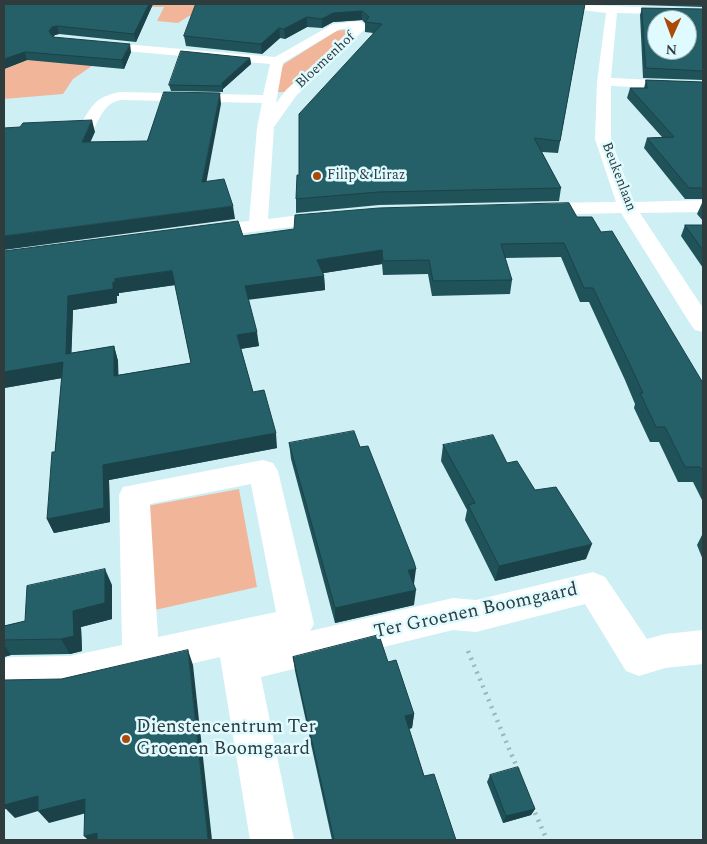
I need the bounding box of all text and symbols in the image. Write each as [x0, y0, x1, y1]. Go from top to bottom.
north arrow [647, 10, 697, 60]
street label: Bloemenhof [293, 29, 359, 93]
text: N [665, 39, 678, 60]
street label: Beukenlaan [597, 140, 639, 214]
place label: Filip & Liraz [327, 168, 405, 184]
marker: Filip & Liraz [311, 170, 323, 182]
street label: Ter Groenen Boomgaard [372, 579, 580, 645]
place label: Dienstencentrum Ter Groenen Boomgaard [136, 717, 316, 761]
marker: Dienstencentrum Ter Groenen Boomgaard [120, 733, 132, 745]

